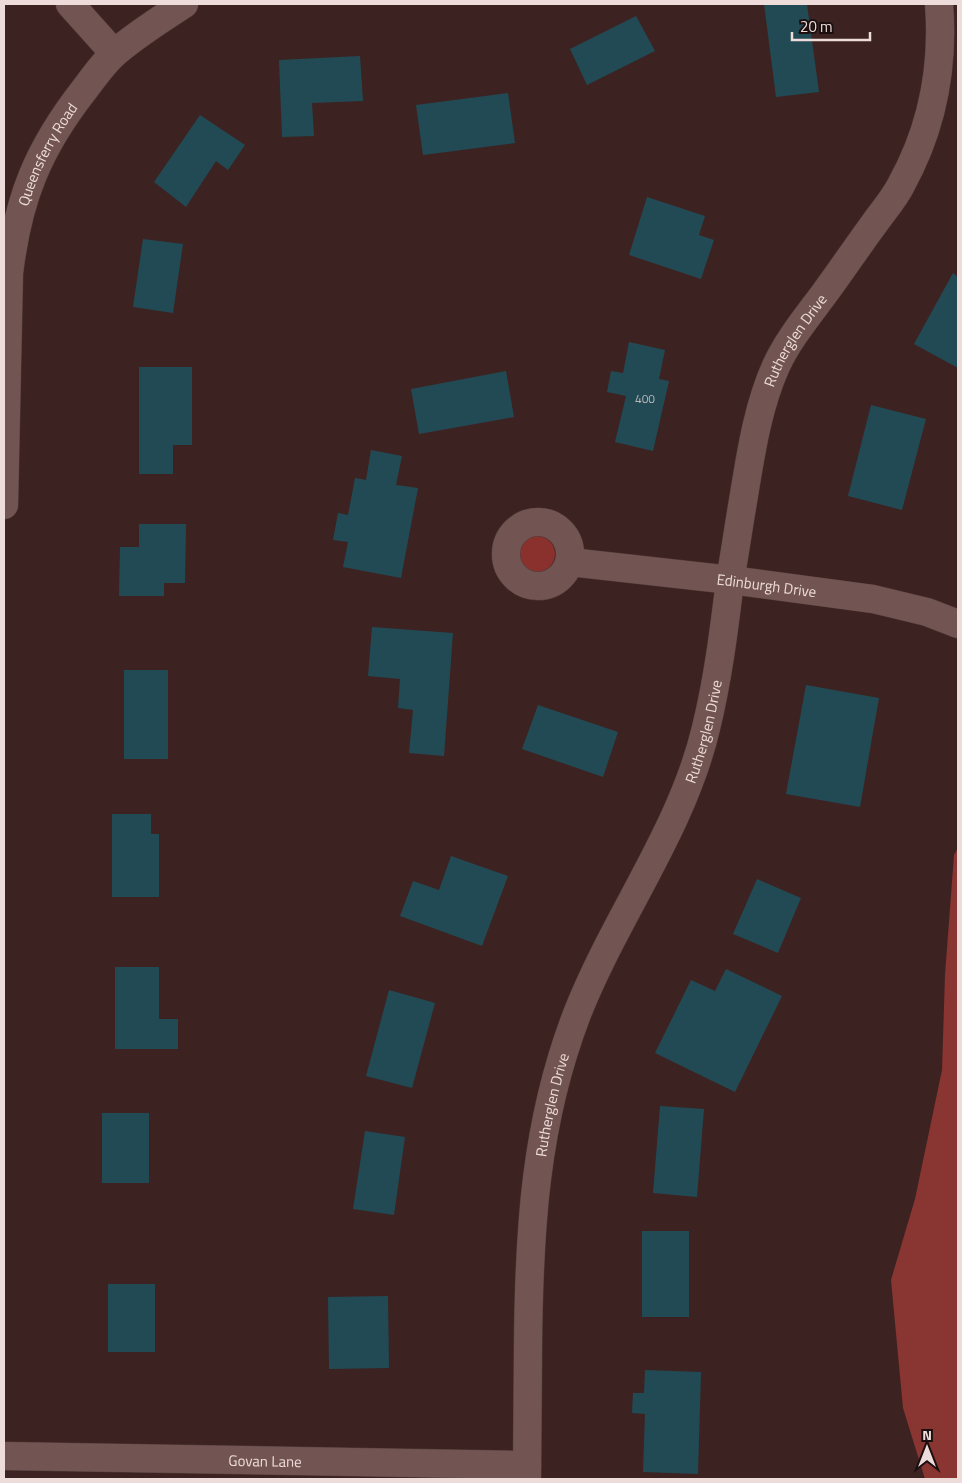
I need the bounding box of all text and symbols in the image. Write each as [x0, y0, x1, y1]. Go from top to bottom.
scale bar [792, 10, 870, 42]
text: 20 m [800, 15, 833, 38]
street label: Queensferry Road [11, 98, 83, 209]
street label: Rutherglen Drive [757, 289, 832, 390]
house number: 400 [635, 389, 655, 408]
street label: Edinburgh Drive [716, 567, 818, 603]
street label: Rutherglen Drive [678, 678, 727, 786]
street label: Rutherglen Drive [529, 1050, 574, 1158]
north arrow [902, 1423, 952, 1473]
text: N [922, 1424, 932, 1445]
street label: Govan Lane [228, 1448, 302, 1473]

